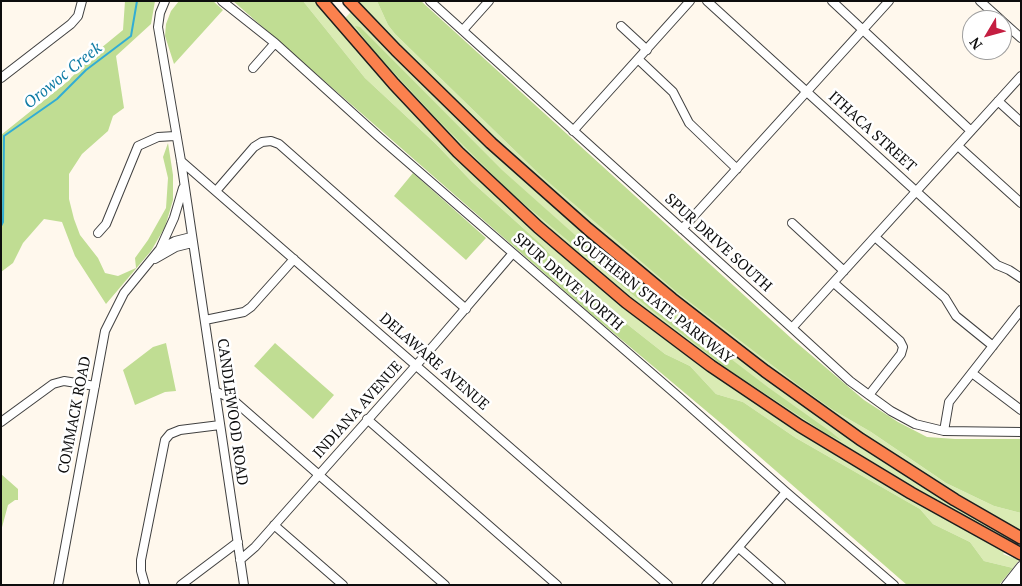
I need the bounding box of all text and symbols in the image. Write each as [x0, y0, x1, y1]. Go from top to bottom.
north arrow [962, 10, 1012, 60]
text: N [965, 34, 986, 54]
water label: Orowoc Creek [20, 39, 106, 113]
street label: ITHACA STREET [824, 88, 920, 176]
street label: SPUR DRIVE SOUTH [661, 190, 775, 296]
street label: SPUR DRIVE NORTH [509, 229, 627, 335]
street label: SOUTHERN STATE PARKWAY [570, 232, 736, 368]
street label: DELAWARE AVENUE [376, 310, 492, 414]
street label: CANDLEWOOD ROAD [213, 337, 251, 487]
street label: COMMACK ROAD [55, 355, 95, 475]
street label: INDIANA AVENUE [310, 358, 406, 462]

